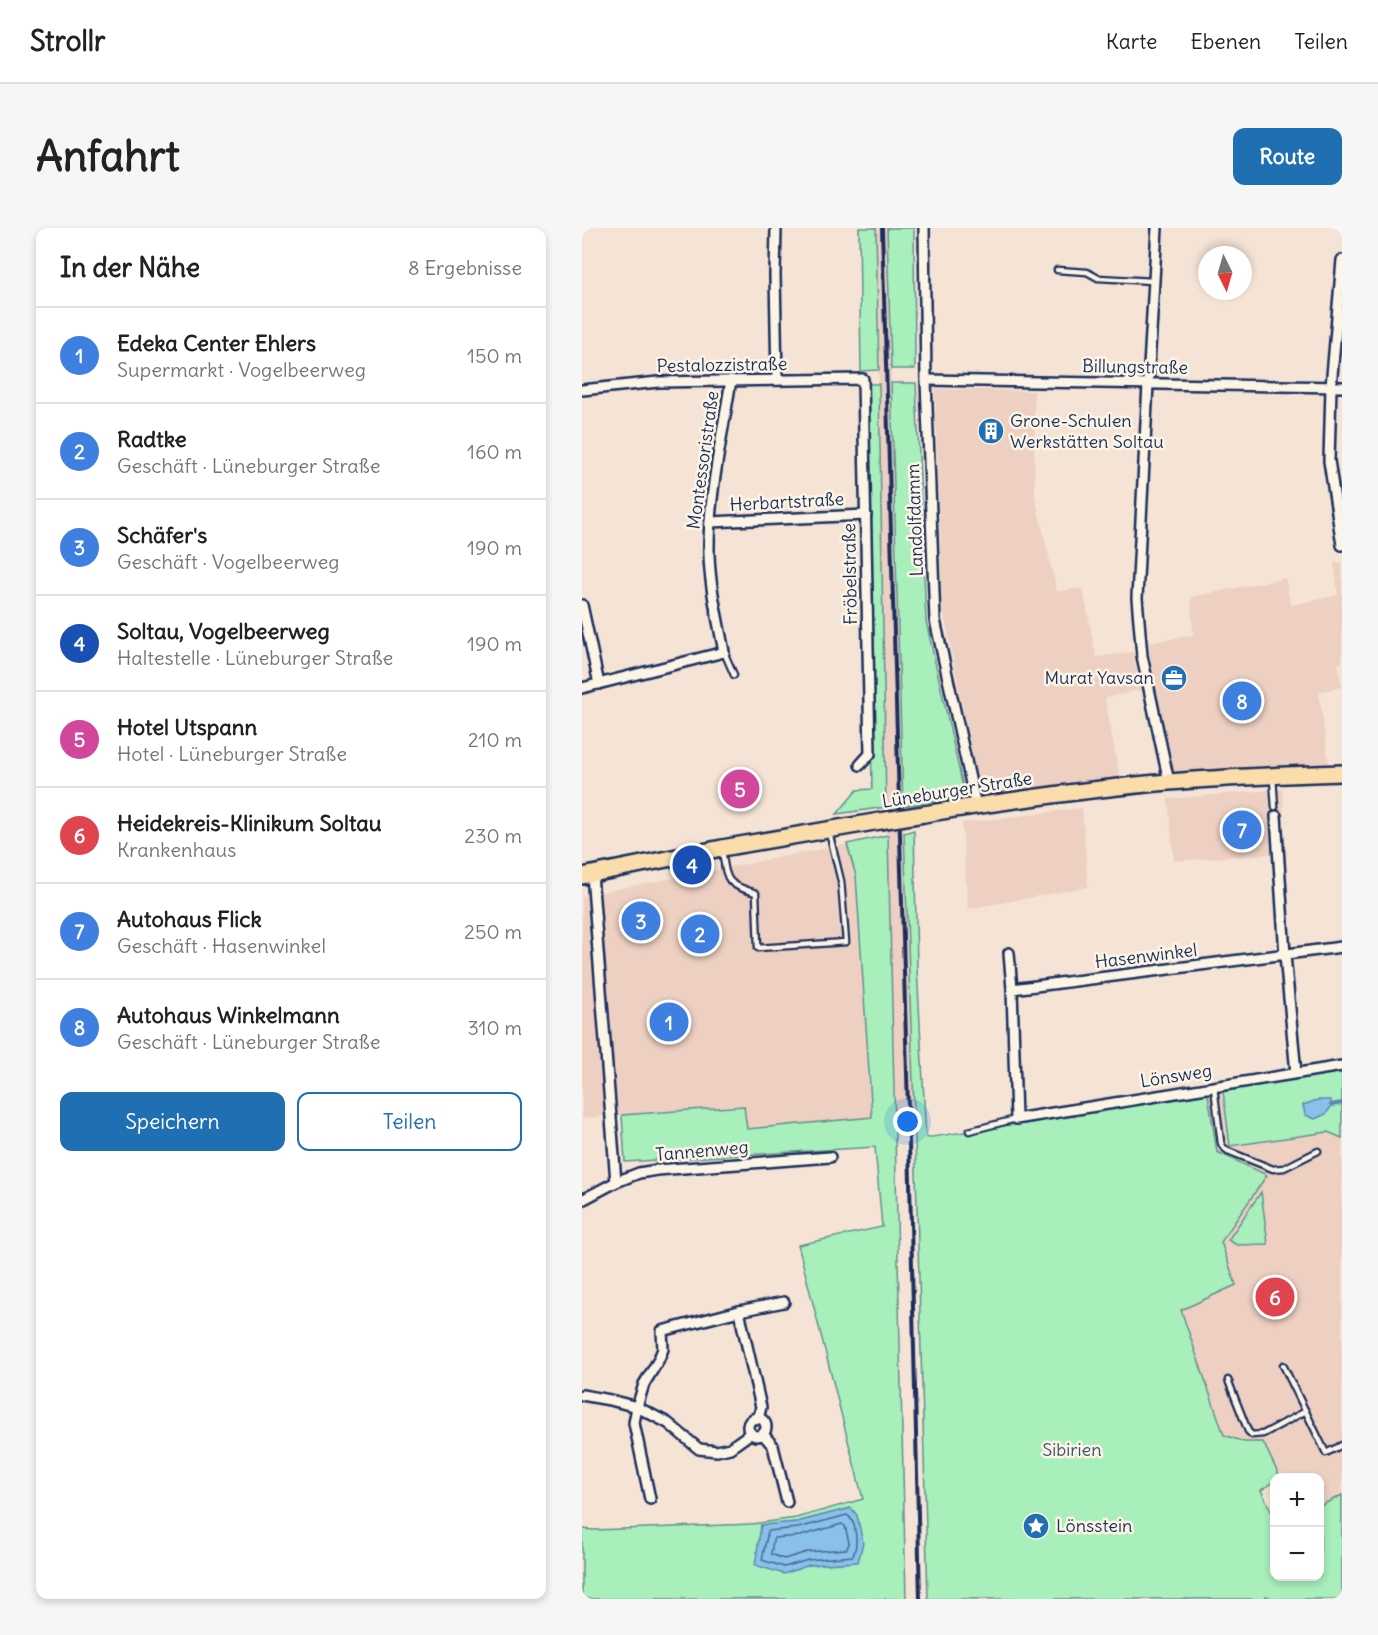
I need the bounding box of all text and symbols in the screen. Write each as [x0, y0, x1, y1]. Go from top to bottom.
text: Strollr [30, 23, 105, 59]
text: Karte [1106, 28, 1157, 55]
text: Ebenen [1190, 28, 1261, 55]
text: Teilen [1294, 28, 1348, 55]
button: Route [1233, 128, 1342, 185]
text: Anfahrt [36, 130, 180, 182]
north arrow [1198, 246, 1252, 300]
text: In der Nähe [60, 251, 200, 284]
text: 8 Ergebnisse [408, 255, 522, 280]
text: Edeka Center Ehlers [117, 329, 316, 357]
text: 1 [76, 343, 83, 368]
text: 150 m [467, 343, 522, 368]
street label: Pestalozzistraße [656, 352, 788, 377]
street label: Billungstraße [1082, 354, 1188, 379]
text: Supermarkt · Vogelbeerweg [117, 357, 366, 382]
street label: Montessoristraße [681, 389, 724, 531]
place label: Grone-Schulen Werkstätten Soltau [1010, 409, 1164, 453]
building icon: Grone-Schulen Werkstätten Soltau [976, 416, 1006, 446]
text: Radtke [117, 425, 187, 453]
text: 2 [74, 439, 85, 464]
text: 160 m [467, 439, 522, 464]
text: Geschäft · Lüneburger Straße [117, 453, 380, 478]
street label: Landolfdamm [901, 463, 928, 577]
street label: Herbartstraße [729, 487, 845, 516]
text: Schäfer's [117, 521, 207, 549]
street label: Fröbelstraße [837, 523, 862, 625]
text: 3 [74, 535, 85, 560]
text: 190 m [467, 535, 522, 560]
text: Geschäft · Vogelbeerweg [117, 549, 340, 574]
text: Soltau, Vogelbeerweg [117, 617, 330, 645]
text: 4 [74, 631, 85, 656]
text: 190 m [467, 631, 522, 656]
text: Haltestelle · Lüneburger Straße [117, 645, 393, 670]
office icon: Murat Yavsan [1159, 663, 1189, 693]
place label: Murat Yavsan [1045, 666, 1154, 689]
pin: 8 [1222, 678, 1262, 724]
text: Hotel Utspann [117, 713, 257, 741]
text: 5 [74, 727, 85, 752]
text: 210 m [468, 727, 522, 752]
text: Hotel · Lüneburger Straße [117, 741, 347, 766]
pin: 5 [720, 766, 760, 812]
street label: Lüneburger Straße [880, 766, 1034, 813]
pin: 7 [1222, 808, 1262, 852]
text: Heidekreis-Klinikum Soltau [117, 809, 382, 837]
text: 6 [74, 823, 85, 848]
text: 230 m [464, 823, 522, 848]
text: Krankenhaus [117, 837, 236, 862]
pin: 4 [672, 842, 712, 888]
pin: 3 [622, 898, 660, 944]
text: Autohaus Flick [117, 905, 262, 933]
pin: 2 [680, 912, 720, 956]
text: 7 [75, 919, 84, 944]
text: 250 m [464, 919, 522, 944]
text: Geschäft · Hasenwinkel [117, 933, 326, 958]
street label: Hasenwinkel [1094, 938, 1198, 973]
pin: 1 [650, 1000, 688, 1044]
text: Autohaus Winkelmann [117, 1001, 340, 1029]
text: 8 [74, 1015, 85, 1040]
text: 310 m [467, 1015, 522, 1040]
text: Geschäft · Lüneburger Straße [117, 1029, 380, 1054]
street label: Lönsweg [1138, 1059, 1213, 1093]
button: Speichern [60, 1092, 285, 1151]
button: Teilen [297, 1092, 522, 1151]
your location [893, 1107, 922, 1136]
street label: Tannenweg [654, 1135, 749, 1166]
pin: 6 [1256, 1274, 1294, 1320]
park label: Sibirien [1042, 1438, 1102, 1461]
map controls [1270, 1473, 1324, 1581]
button: + [1270, 1473, 1324, 1527]
place icon: Lönsstein [1021, 1511, 1051, 1541]
place label: Lönsstein [1056, 1514, 1133, 1537]
button: − [1270, 1527, 1324, 1581]

